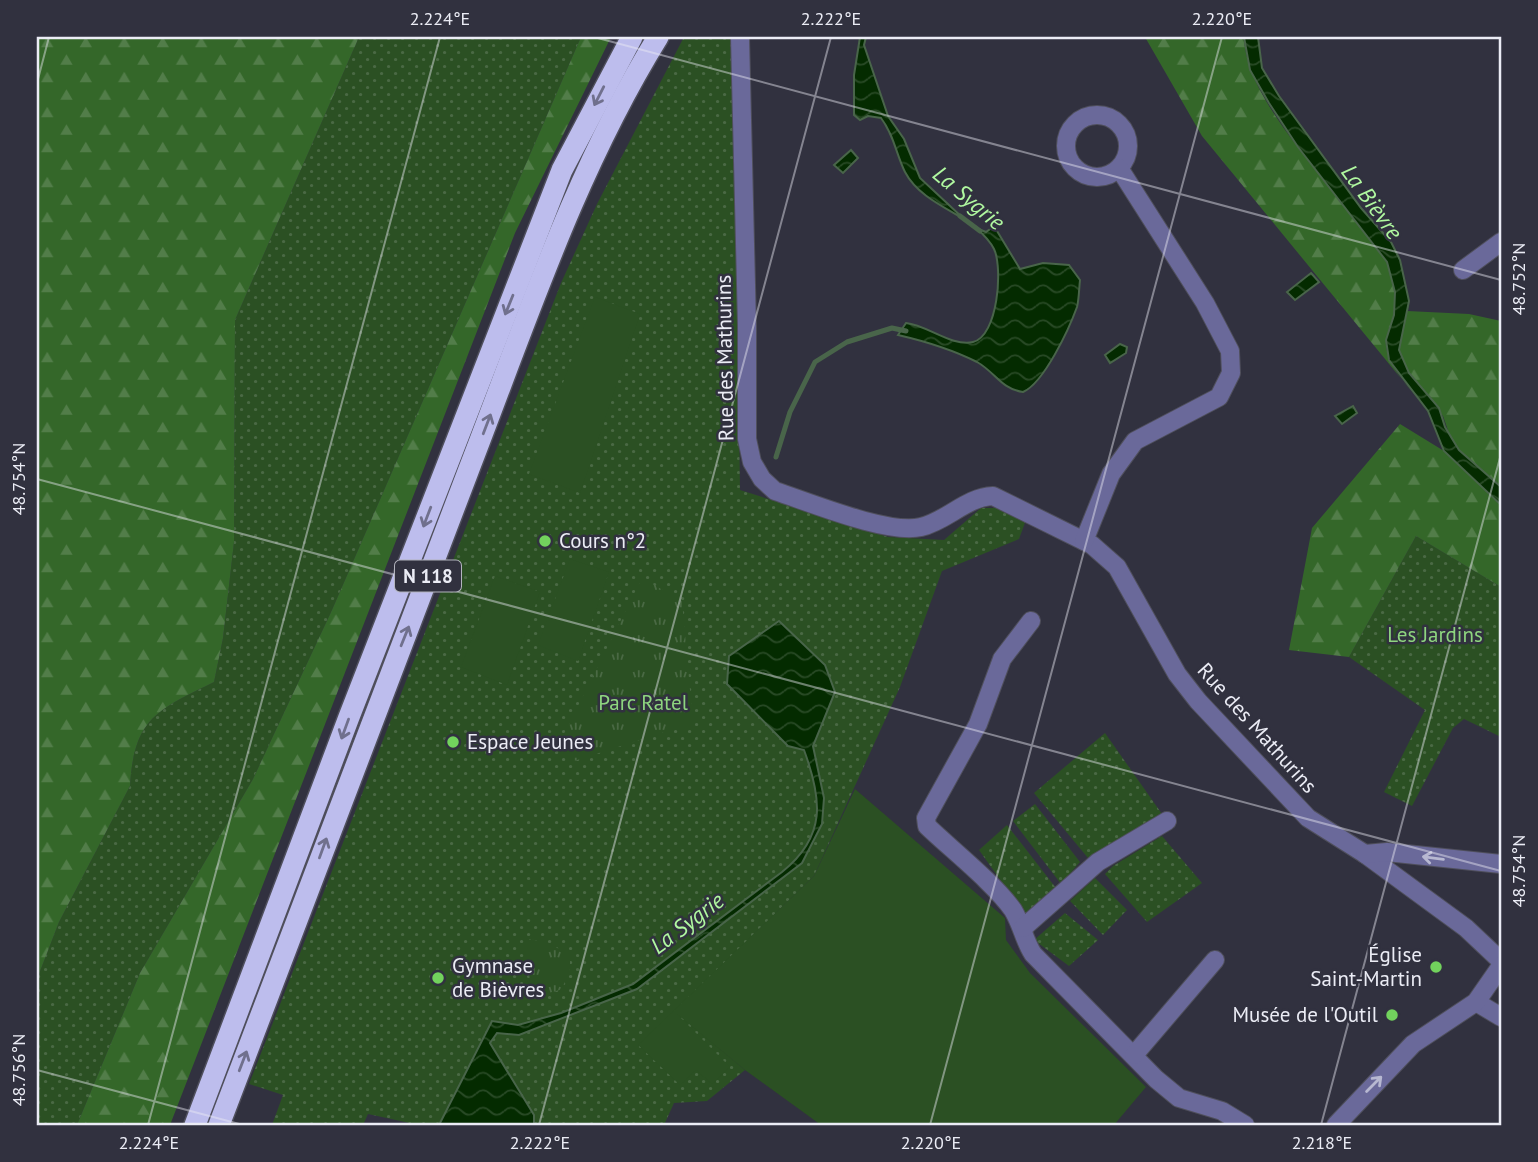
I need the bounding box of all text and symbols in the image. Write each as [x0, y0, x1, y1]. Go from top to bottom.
text: 2.224°E [410, 7, 470, 30]
text: 2.222°E [801, 7, 861, 30]
text: 2.220°E [1192, 7, 1252, 30]
one-way arrow [592, 85, 606, 106]
water label: La Sygrie [927, 159, 1011, 236]
water label: La Bièvre [1335, 159, 1410, 245]
text: 48.752°N [1507, 243, 1530, 315]
street label: Rue des Mathurins [710, 275, 739, 441]
one-way arrow [501, 294, 514, 315]
one-way arrow [481, 413, 494, 435]
text: 48.754°N [7, 443, 30, 515]
one-way arrow [420, 506, 433, 528]
place label: Cours n°2 [559, 527, 646, 554]
marker: Cours n°2 [537, 533, 553, 549]
road number: N 118 [395, 561, 461, 592]
park label: Les Jardins [1387, 621, 1483, 648]
one-way arrow [400, 626, 413, 648]
street label: Rue des Mathurins [1192, 657, 1323, 799]
park label: Parc Ratel [598, 689, 688, 716]
one-way arrow [337, 718, 350, 740]
place label: Espace Jeunes [467, 728, 593, 755]
marker: Espace Jeunes [445, 734, 461, 750]
text: 48.754°N [1507, 835, 1530, 907]
one-way arrow [318, 838, 331, 860]
one-way arrow [1423, 851, 1445, 864]
water label: La Sygrie [644, 885, 730, 960]
place label: Église Saint-Martin [1310, 941, 1422, 992]
place label: Gymnase de Bièvres [452, 952, 544, 1003]
marker: Église Saint-Martin [1428, 959, 1444, 975]
marker: Gymnase de Bièvres [430, 970, 446, 986]
place label: Musée de l'Outil [1233, 1001, 1378, 1028]
marker: Musée de l'Outil [1384, 1007, 1400, 1023]
text: 48.756°N [7, 1034, 30, 1106]
one-way arrow [238, 1051, 251, 1073]
one-way arrow [1365, 1076, 1382, 1093]
text: 2.224°E [119, 1131, 179, 1154]
text: 2.222°E [510, 1131, 570, 1154]
text: 2.220°E [901, 1131, 961, 1154]
text: 2.218°E [1292, 1131, 1352, 1154]

